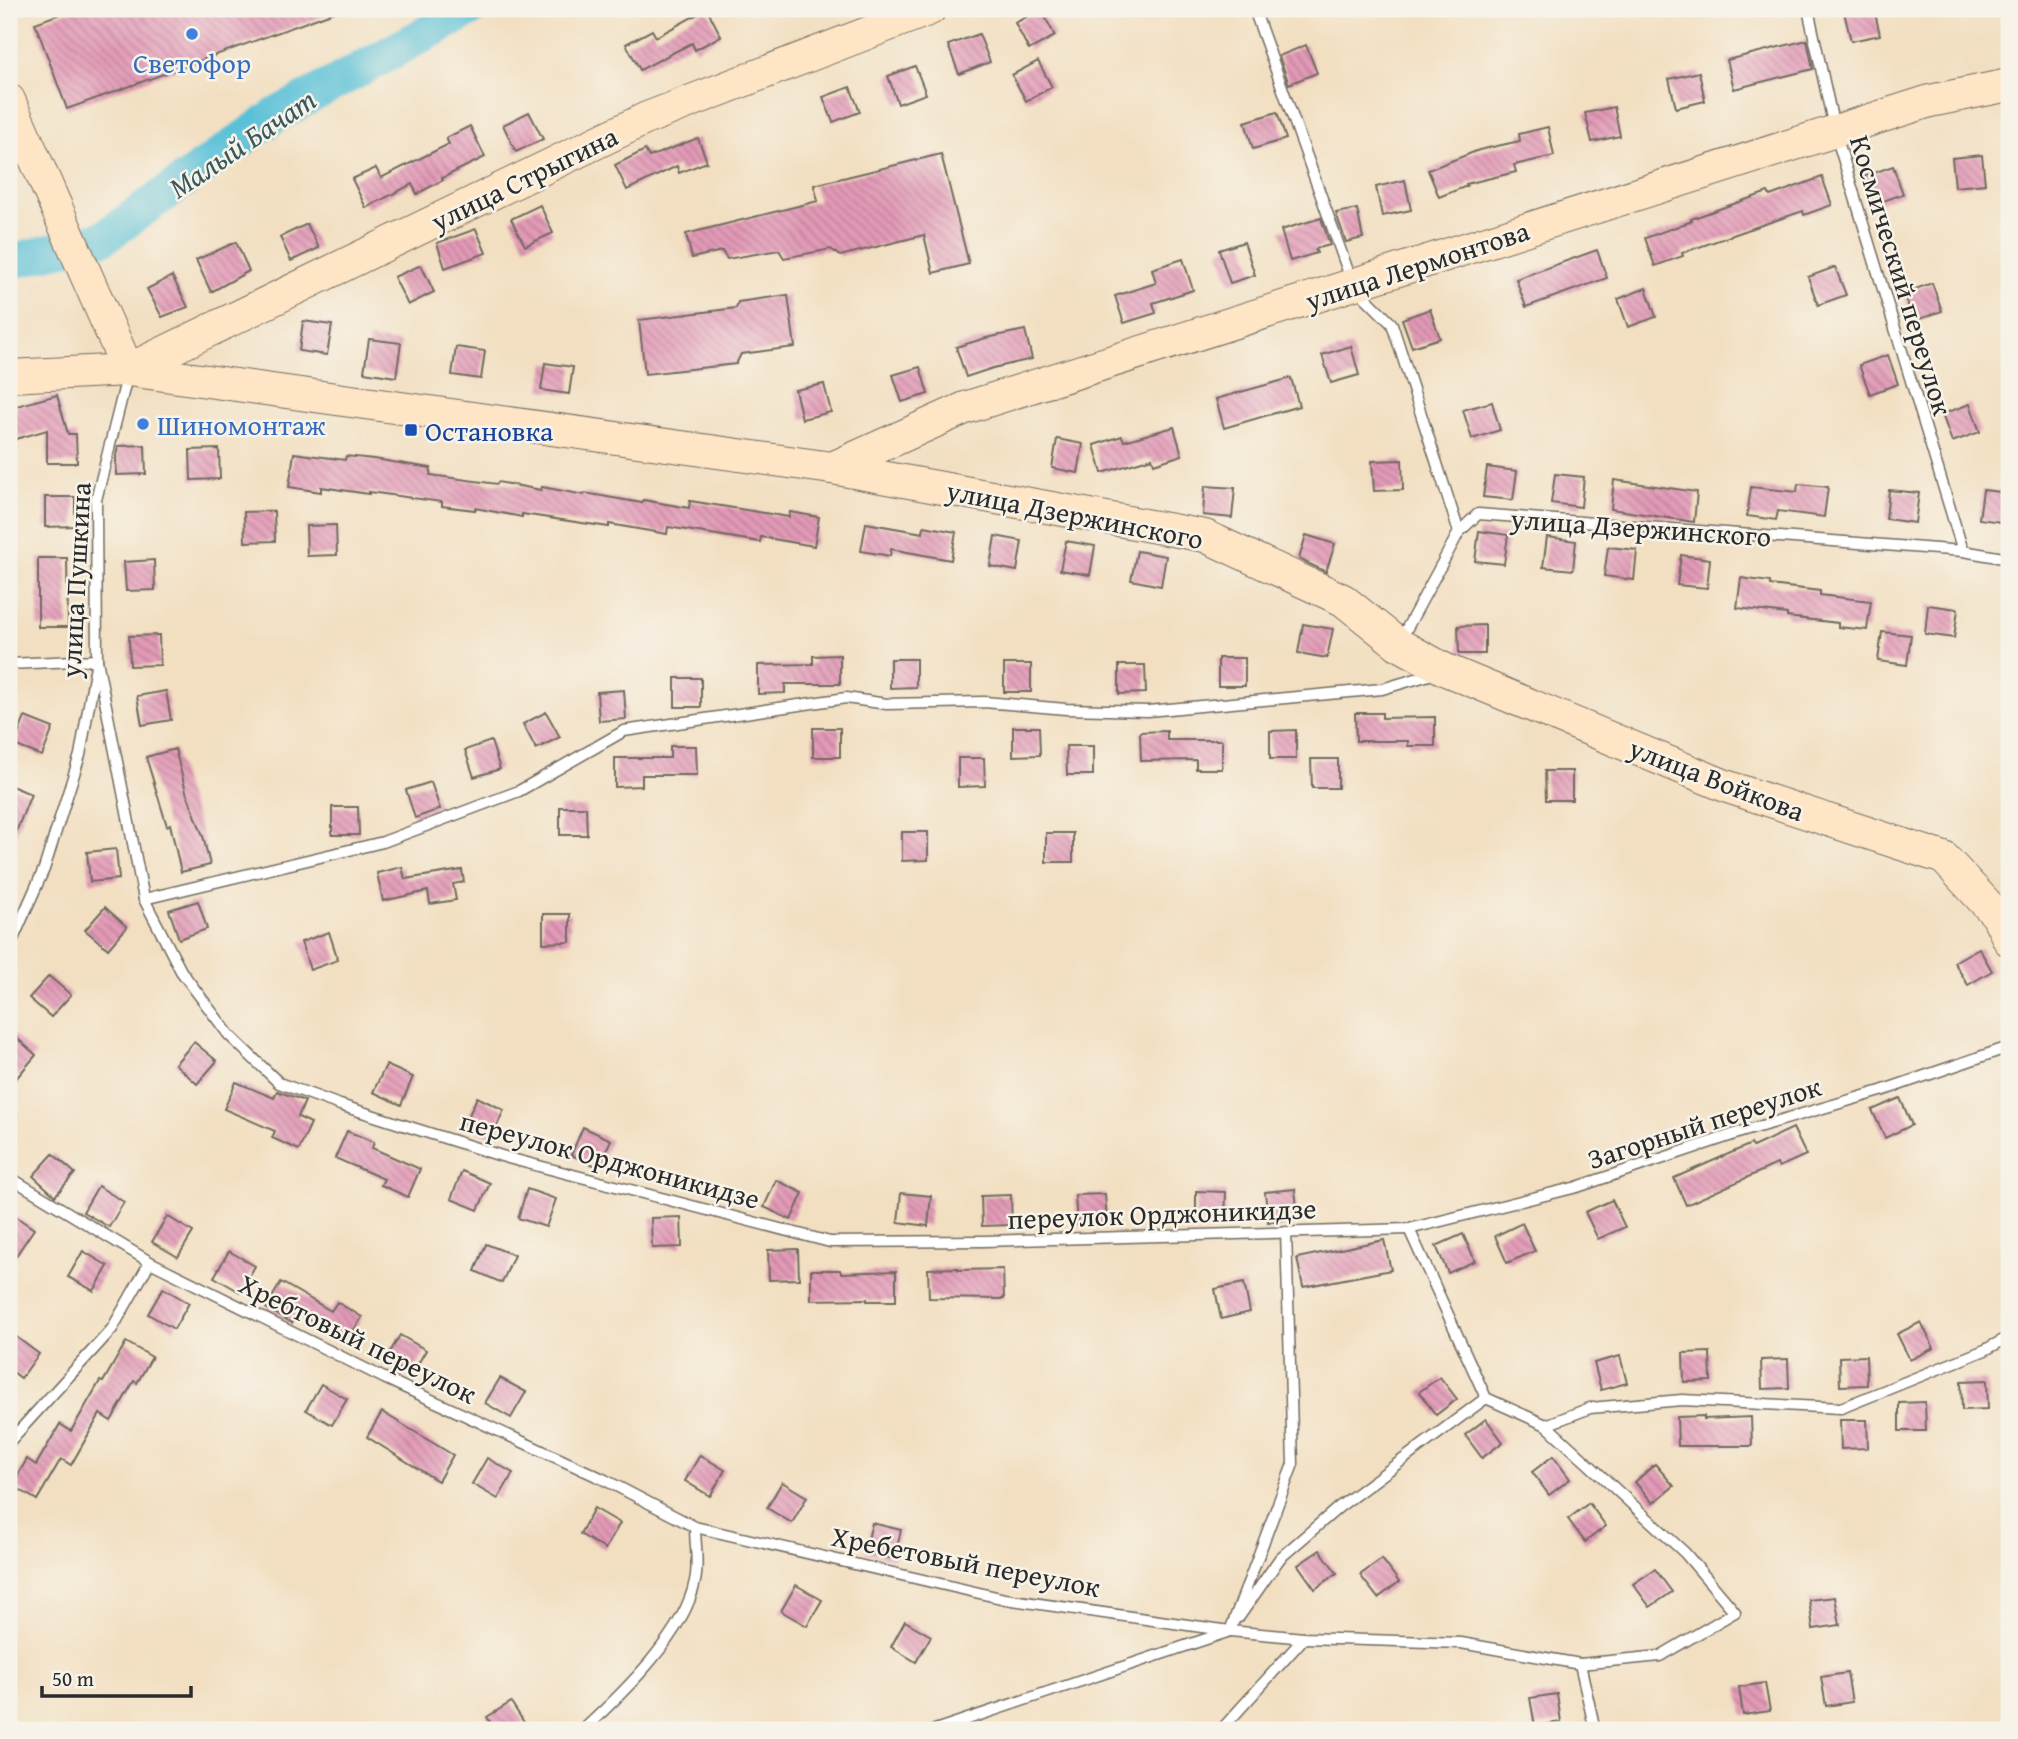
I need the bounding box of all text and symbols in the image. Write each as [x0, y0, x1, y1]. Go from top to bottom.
marker: Светофор [184, 26, 200, 42]
place label: Светофор [133, 42, 251, 83]
water label: Малый Бачат [159, 77, 325, 209]
street label: улица Стрыгина [423, 115, 625, 241]
street label: Космический переулок [1840, 130, 1964, 420]
street label: улица Лермонтова [1299, 209, 1535, 321]
place label: Шиномонтаж [157, 404, 326, 445]
place label: Остановка [425, 410, 554, 451]
marker: Шиномонтаж [135, 416, 151, 432]
marker: Остановка [403, 422, 419, 438]
street label: улица Дзержинского [942, 469, 1207, 559]
street label: улица Пушкина [49, 480, 101, 680]
street label: улица Дзержинского [1508, 497, 1773, 557]
street label: улица Войкова [1623, 726, 1811, 831]
street label: Загорный переулок [1582, 1065, 1826, 1179]
street label: переулок Орджоникидзе [456, 1099, 764, 1219]
street label: переулок Орджоникидзе [1007, 1187, 1317, 1239]
street label: Хребтовый переулок [232, 1263, 484, 1413]
street label: Хребетовый переулок [828, 1515, 1104, 1607]
scale bar [42, 1655, 191, 1699]
text: 50 m [52, 1663, 94, 1694]

